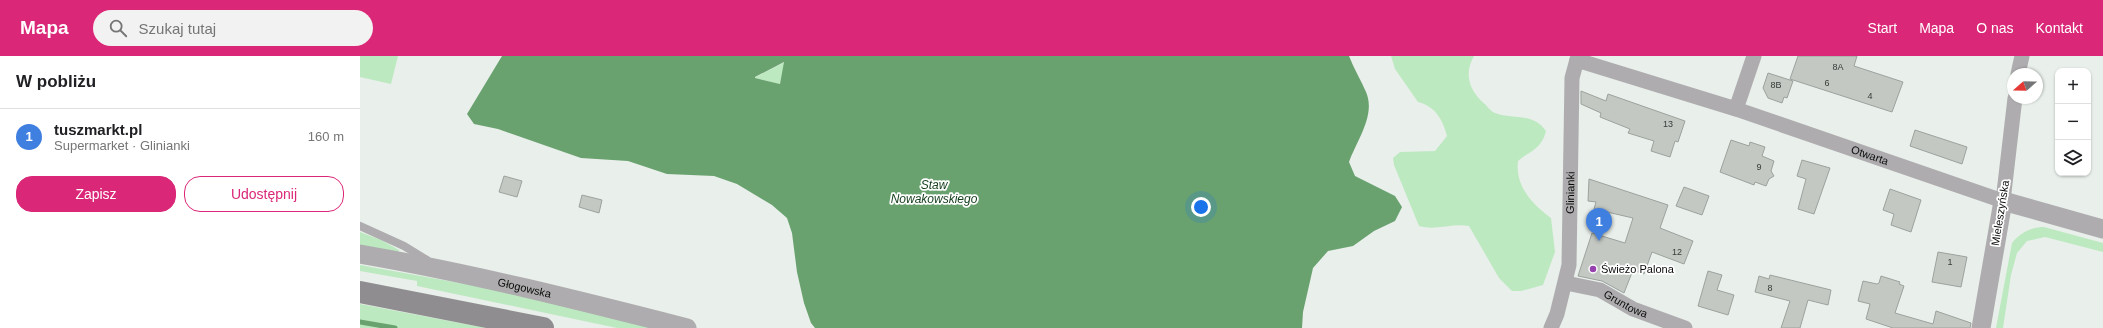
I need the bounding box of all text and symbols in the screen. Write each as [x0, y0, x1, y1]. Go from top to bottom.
search box [93, 10, 373, 46]
text: Mapa [20, 17, 69, 38]
icon: search [107, 17, 129, 39]
text: Szukaj tutaj [139, 20, 216, 37]
text: Start [1868, 20, 1897, 36]
text: Mapa [1919, 20, 1954, 36]
text: O nas [1976, 20, 2014, 36]
text: Kontakt [2036, 20, 2083, 36]
house number: 8A [1832, 62, 1844, 72]
north arrow [2007, 68, 2043, 104]
map controls [2055, 68, 2091, 176]
button: + [2055, 68, 2091, 104]
text: W pobliżu [16, 72, 96, 91]
house number: 6 [1824, 78, 1830, 88]
house number: 8B [1770, 80, 1782, 90]
house number: 4 [1867, 91, 1873, 101]
button: − [2055, 104, 2091, 140]
house number: 13 [1663, 119, 1673, 129]
text: tuszmarkt.pl [54, 121, 142, 138]
text: 1 [25, 129, 33, 144]
text: 160 m [308, 129, 344, 144]
text: Supermarket · Glinianki [54, 138, 190, 153]
button: layers [2055, 140, 2091, 176]
street label: Otwarta [1850, 143, 1891, 167]
house number: 9 [1756, 162, 1762, 172]
street label: Glinianki [1564, 171, 1576, 214]
button: Zapisz [16, 176, 176, 212]
button: Udostępnij [184, 176, 344, 212]
water label: Staw Nowakowskiego [891, 178, 978, 206]
street label: Mieleszyńska [1989, 179, 2011, 247]
your location [1191, 197, 1211, 217]
pin: 1 [1586, 208, 1612, 241]
house number: 12 [1672, 247, 1682, 257]
house number: 1 [1947, 257, 1953, 267]
place label: Świeżo Palona [1601, 263, 1675, 275]
marker: Świeżo Palona [1588, 264, 1598, 274]
street label: Głogowska [497, 276, 553, 300]
house number: 8 [1767, 283, 1773, 293]
street label: Gruntowa [1602, 288, 1650, 320]

